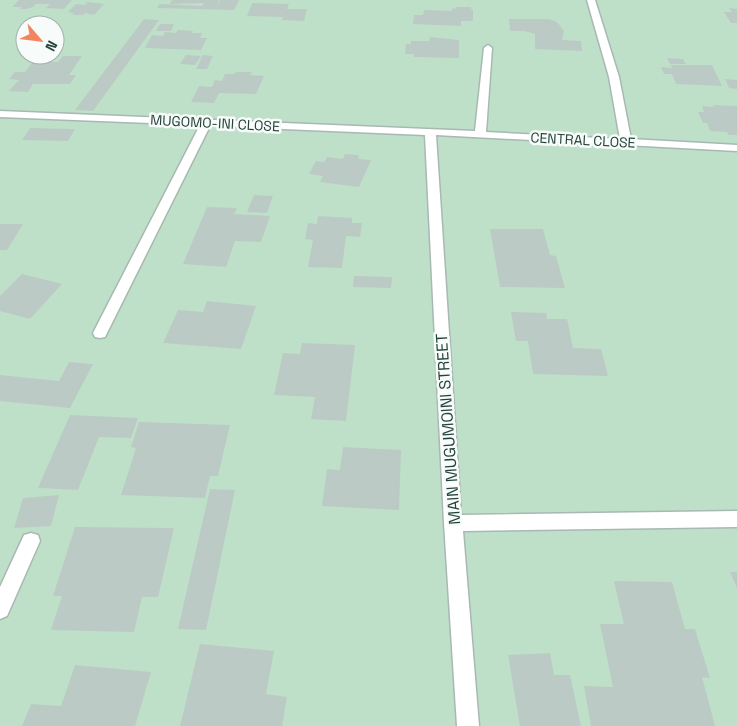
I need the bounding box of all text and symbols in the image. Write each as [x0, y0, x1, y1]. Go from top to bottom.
north arrow [15, 15, 65, 65]
text: N [41, 38, 62, 54]
street label: MUGOMO-INI CLOSE [150, 111, 280, 135]
street label: CENTRAL CLOSE [530, 128, 636, 152]
street label: MAIN MUGUMOINI STREET [431, 333, 465, 525]

